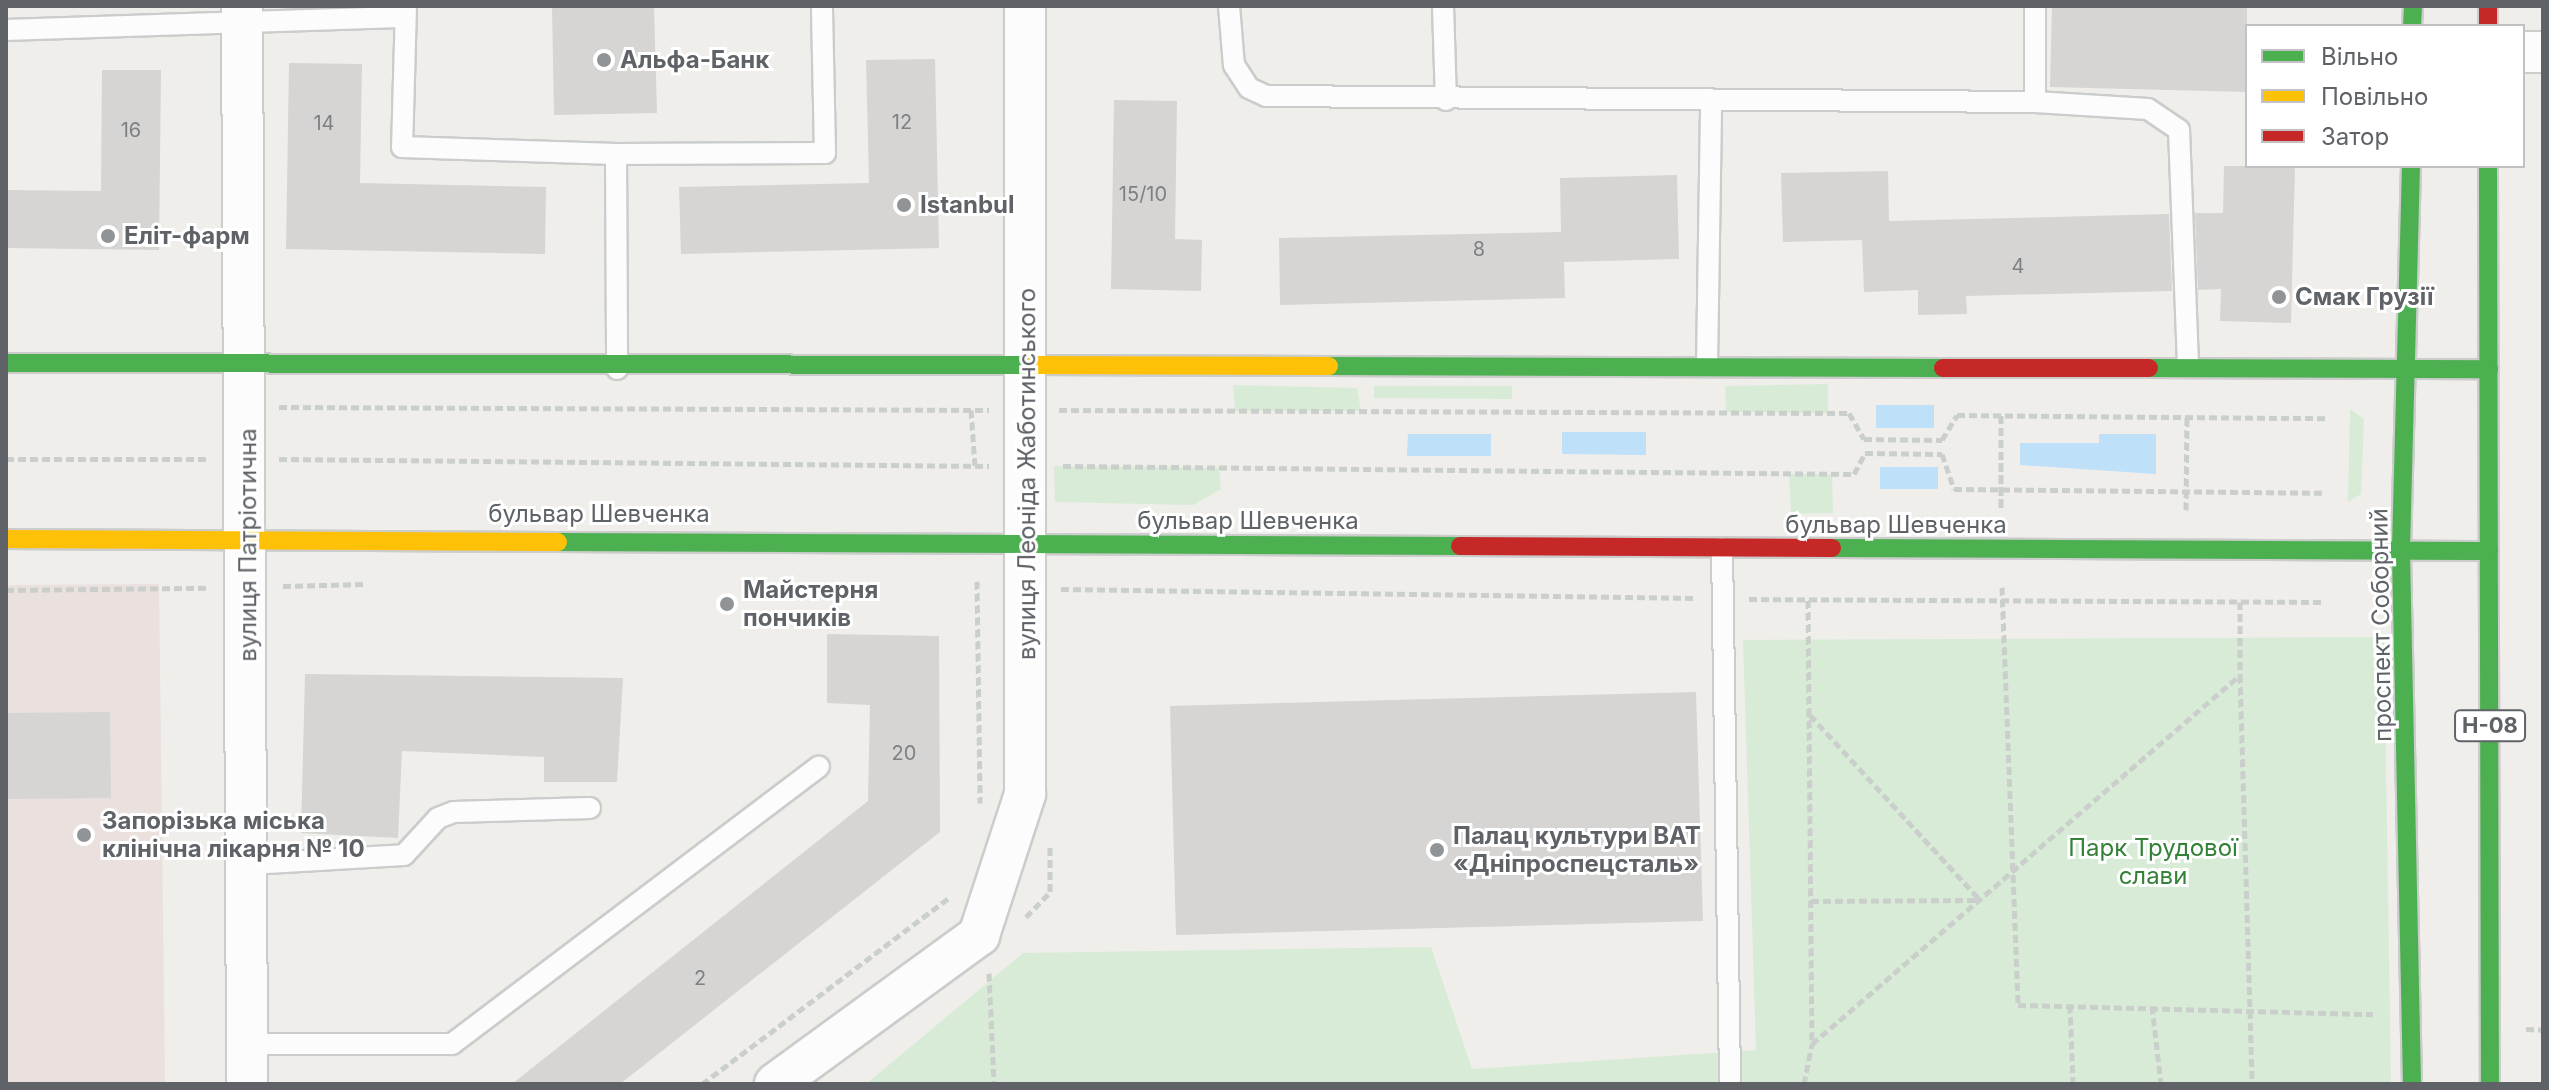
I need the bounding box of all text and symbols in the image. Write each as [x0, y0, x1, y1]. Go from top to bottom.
legend [2245, 24, 2525, 168]
text: Вільно [2321, 42, 2398, 71]
place label: Альфа-Банк [620, 46, 769, 74]
marker: Альфа-Банк [595, 51, 613, 69]
text: Повільно [2321, 82, 2428, 111]
house number: 12 [892, 110, 912, 134]
house number: 14 [313, 111, 335, 135]
house number: 16 [121, 118, 141, 142]
text: Затор [2321, 122, 2389, 151]
house number: 15/10 [1119, 182, 1167, 206]
place label: Istanbul [920, 191, 1015, 219]
marker: Istanbul [895, 196, 913, 214]
place label: Еліт-фарм [124, 222, 250, 250]
marker: Еліт-фарм [99, 227, 117, 245]
house number: 8 [1473, 237, 1485, 261]
house number: 4 [2012, 254, 2024, 278]
place label: Смак Грузії [2295, 283, 2434, 311]
street label: вулиця Леоніда Жаботинського [1013, 288, 1041, 660]
marker: Смак Грузії [2270, 288, 2288, 306]
street label: вулиця Патріотична [234, 428, 262, 662]
street label: бульвар Шевченка [488, 500, 710, 528]
street label: бульвар Шевченка [1137, 507, 1359, 535]
street label: проспект Соборний [2365, 508, 2397, 742]
street label: бульвар Шевченка [1785, 511, 2007, 539]
place label: Майстерня пончиків [743, 576, 878, 632]
marker: Майстерня пончиків [718, 595, 736, 613]
road number: Н-08 [2454, 708, 2526, 744]
house number: 20 [892, 741, 916, 765]
place label: Запорізька міська клінічна лікарня № 10 [102, 807, 365, 863]
place label: Палац культури ВАТ «Дніпроспецсталь» [1453, 822, 1701, 878]
marker: Запорізька міська клінічна лікарня № 10 [73, 824, 95, 846]
park label: Парк Трудової слави [2068, 834, 2238, 890]
marker: Палац культури ВАТ «Дніпроспецсталь» [1428, 841, 1446, 859]
house number: 2 [694, 966, 706, 990]

